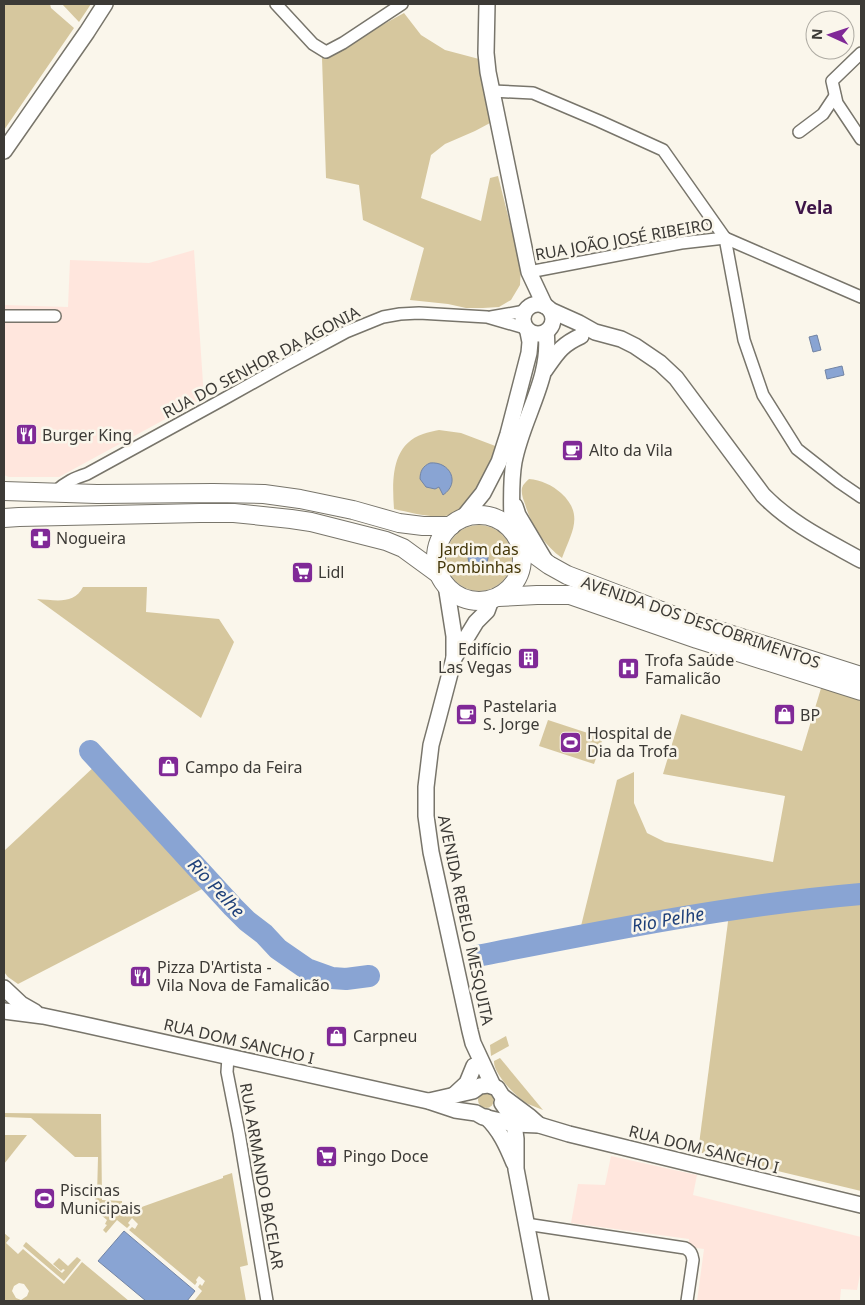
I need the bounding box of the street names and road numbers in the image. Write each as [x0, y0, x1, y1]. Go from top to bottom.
street label: RUA JOÃO JOSÉ RIBEIRO [533, 213, 715, 265]
street label: RUA DO SENHOR DA AGONIA [159, 300, 364, 423]
street label: AVENIDA DOS DESCOBRIMENTOS [579, 571, 824, 673]
street label: AVENIDA REBELO MESQUITA [433, 813, 499, 1028]
street label: RUA DOM SANCHO I [162, 1013, 316, 1069]
street label: RUA ARMANDO BACELAR [235, 1081, 289, 1271]
street label: RUA DOM SANCHO I [627, 1120, 781, 1178]

